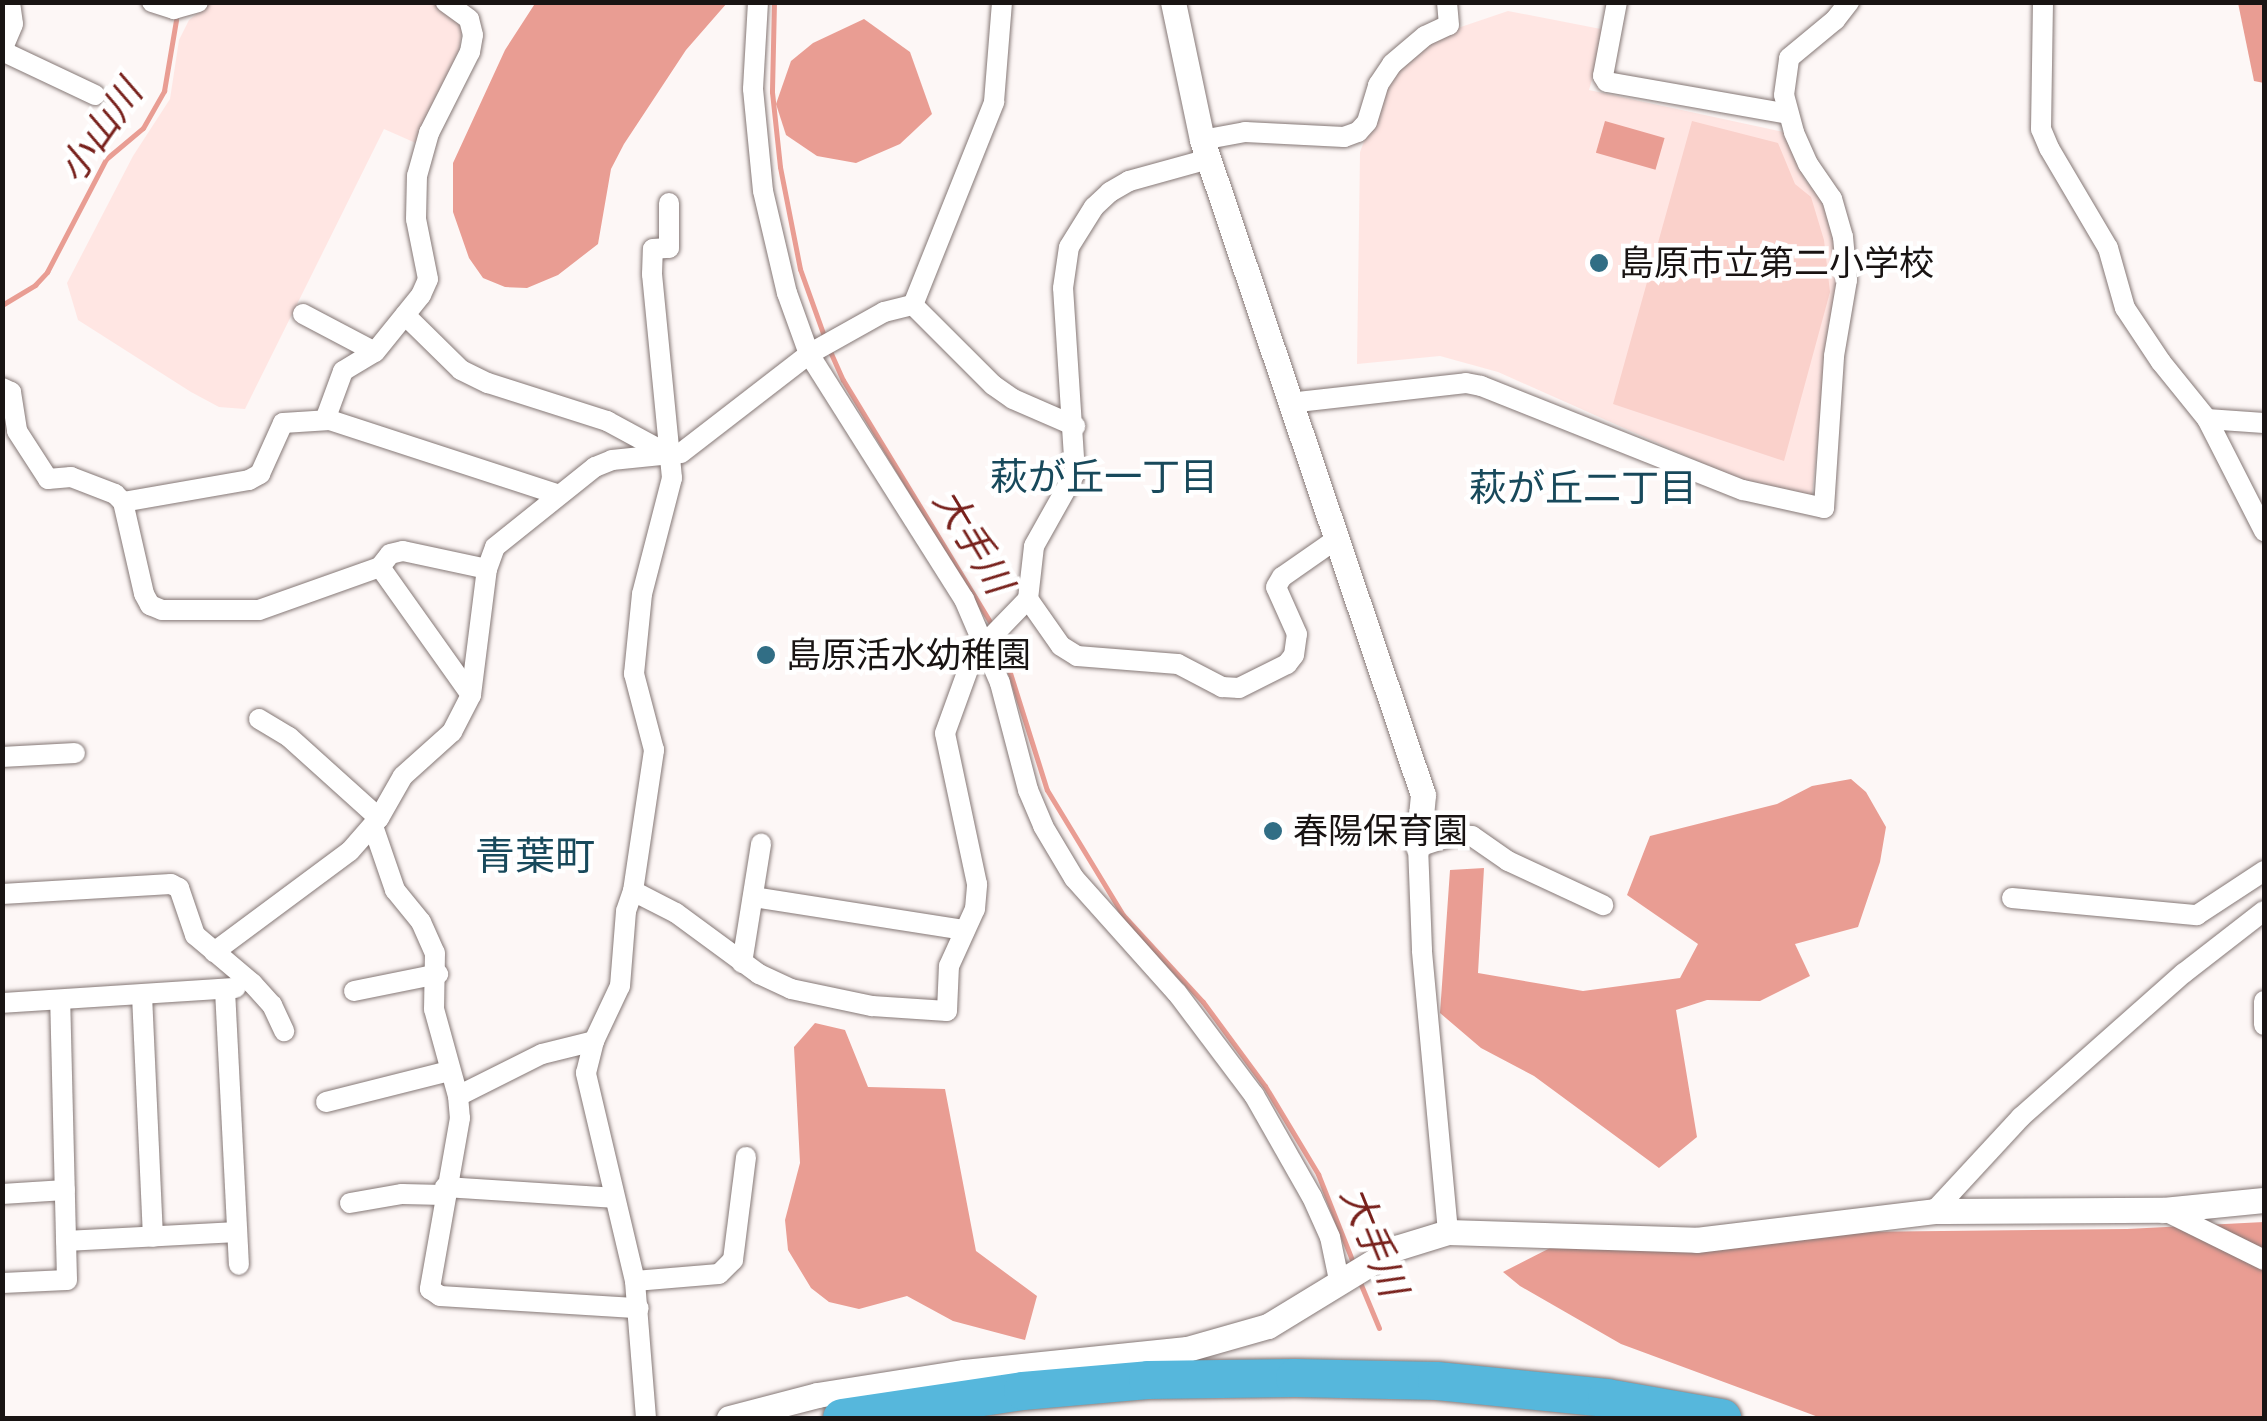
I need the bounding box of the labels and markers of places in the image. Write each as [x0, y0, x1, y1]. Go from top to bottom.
place label: 島原市立第二小学校 [1619, 242, 1934, 284]
marker: 島原市立第二小学校 [1588, 252, 1610, 274]
place label: 島原活水幼稚園 [786, 634, 1031, 676]
marker: 島原活水幼稚園 [755, 644, 777, 666]
place label: 春陽保育園 [1293, 810, 1468, 852]
marker: 春陽保育園 [1262, 820, 1284, 842]

